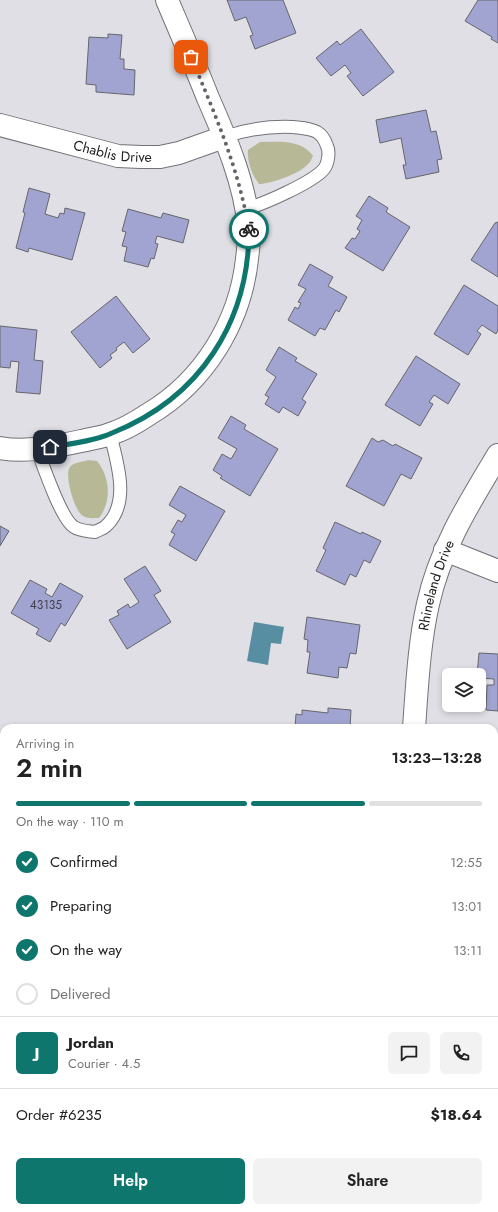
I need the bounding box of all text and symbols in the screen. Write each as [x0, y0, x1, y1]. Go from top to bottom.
pin [174, 40, 208, 74]
icon: bag [180, 46, 202, 68]
street label: Chablis Drive [71, 135, 152, 167]
courier [229, 209, 269, 249]
icon: bike [238, 218, 260, 240]
pin [33, 430, 67, 464]
icon: home [39, 436, 61, 458]
street label: Rhineland Drive [413, 537, 459, 632]
house number: 43135 [30, 596, 62, 614]
map controls [442, 668, 486, 712]
button: layers [442, 668, 486, 712]
text: Arriving in [16, 734, 74, 753]
text: 13:23–13:28 [392, 747, 482, 769]
text: 2 min [16, 749, 83, 787]
text: On the way · 110 m [16, 812, 124, 831]
icon: check [16, 851, 38, 873]
text: Confirmed [50, 851, 118, 873]
text: 12:55 [450, 853, 482, 872]
icon: check [16, 895, 38, 917]
text: Preparing [50, 895, 112, 917]
text: 13:01 [452, 897, 482, 916]
icon: check [16, 939, 38, 961]
text: On the way [50, 939, 122, 961]
text: 13:11 [453, 941, 482, 960]
text: Delivered [50, 983, 111, 1005]
text: Jordan [68, 1032, 114, 1054]
button: chat [388, 1032, 430, 1074]
button: phone [440, 1032, 482, 1074]
text: J [35, 1042, 39, 1064]
text: Courier · 4.5 [68, 1054, 140, 1073]
text: Order #6235 [16, 1104, 102, 1126]
text: $18.64 [431, 1104, 482, 1126]
button: Help [16, 1158, 245, 1204]
button: Share [253, 1158, 482, 1204]

